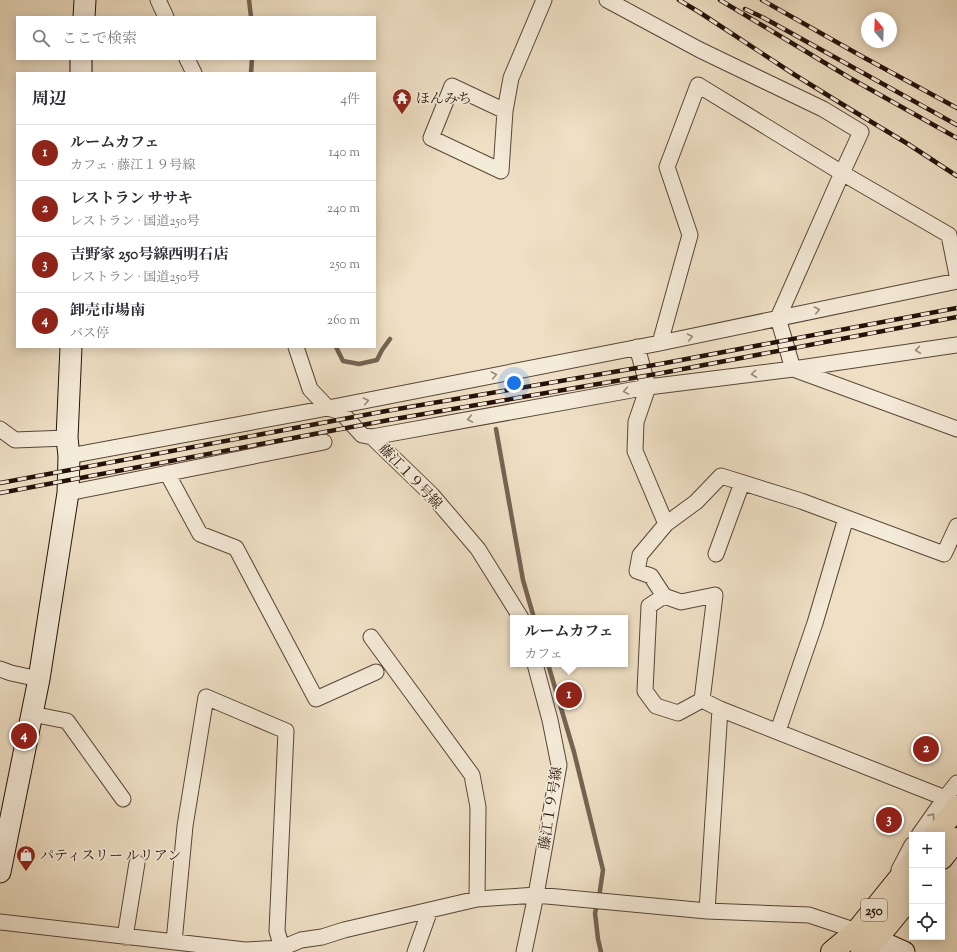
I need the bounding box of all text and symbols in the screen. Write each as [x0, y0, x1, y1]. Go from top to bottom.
north arrow [861, 12, 897, 48]
search box [16, 16, 376, 60]
icon: search [30, 27, 52, 49]
text: ここで検索 [62, 29, 137, 50]
temple icon: ほんみち [391, 87, 413, 115]
text: 周辺 [32, 88, 66, 112]
place label: ほんみち [416, 90, 472, 110]
text: 4件 [340, 91, 360, 109]
text: ルームカフェ [70, 133, 159, 154]
text: 1 [43, 144, 47, 162]
text: 140 m [329, 144, 360, 162]
text: カフェ · 藤江１９号線 [70, 157, 195, 175]
text: レストラン ササキ [70, 189, 193, 210]
text: 2 [42, 200, 48, 218]
text: 240 m [327, 200, 360, 218]
text: レストラン · 国道250号 [70, 213, 200, 231]
text: 吉野家 250号線西明石店 [70, 245, 228, 266]
text: 3 [42, 256, 48, 274]
text: 250 m [329, 256, 360, 274]
text: レストラン · 国道250号 [70, 269, 200, 287]
text: 卸売市場南 [70, 301, 145, 322]
one-way arrow [814, 306, 821, 314]
text: 4 [42, 312, 48, 330]
text: 260 m [327, 312, 360, 330]
text: バス停 [70, 325, 109, 343]
one-way arrow [687, 333, 693, 341]
one-way arrow [915, 345, 921, 354]
one-way arrow [751, 369, 758, 378]
one-way arrow [491, 372, 497, 380]
your location [504, 373, 524, 393]
one-way arrow [623, 386, 629, 395]
one-way arrow [363, 397, 370, 405]
one-way arrow [467, 414, 473, 423]
street label: 藤江１９号線 [373, 440, 446, 515]
popup [510, 615, 628, 667]
text: ルームカフェ [524, 622, 614, 643]
text: カフェ [524, 646, 563, 664]
pin: 1 [556, 680, 582, 710]
pin: 4 [11, 721, 37, 751]
pin: 2 [913, 734, 939, 764]
street label: 藤江１９号線 [536, 765, 568, 851]
pin: 3 [876, 805, 902, 835]
one-way arrow [927, 814, 934, 821]
map controls [909, 832, 945, 940]
button: + [909, 832, 945, 868]
shop icon: パティスリー ルリアン [15, 844, 37, 872]
place label: パティスリー ルリアン [40, 847, 181, 867]
button: − [909, 868, 945, 904]
road number: 250 [861, 899, 887, 921]
button: locate [909, 904, 945, 940]

